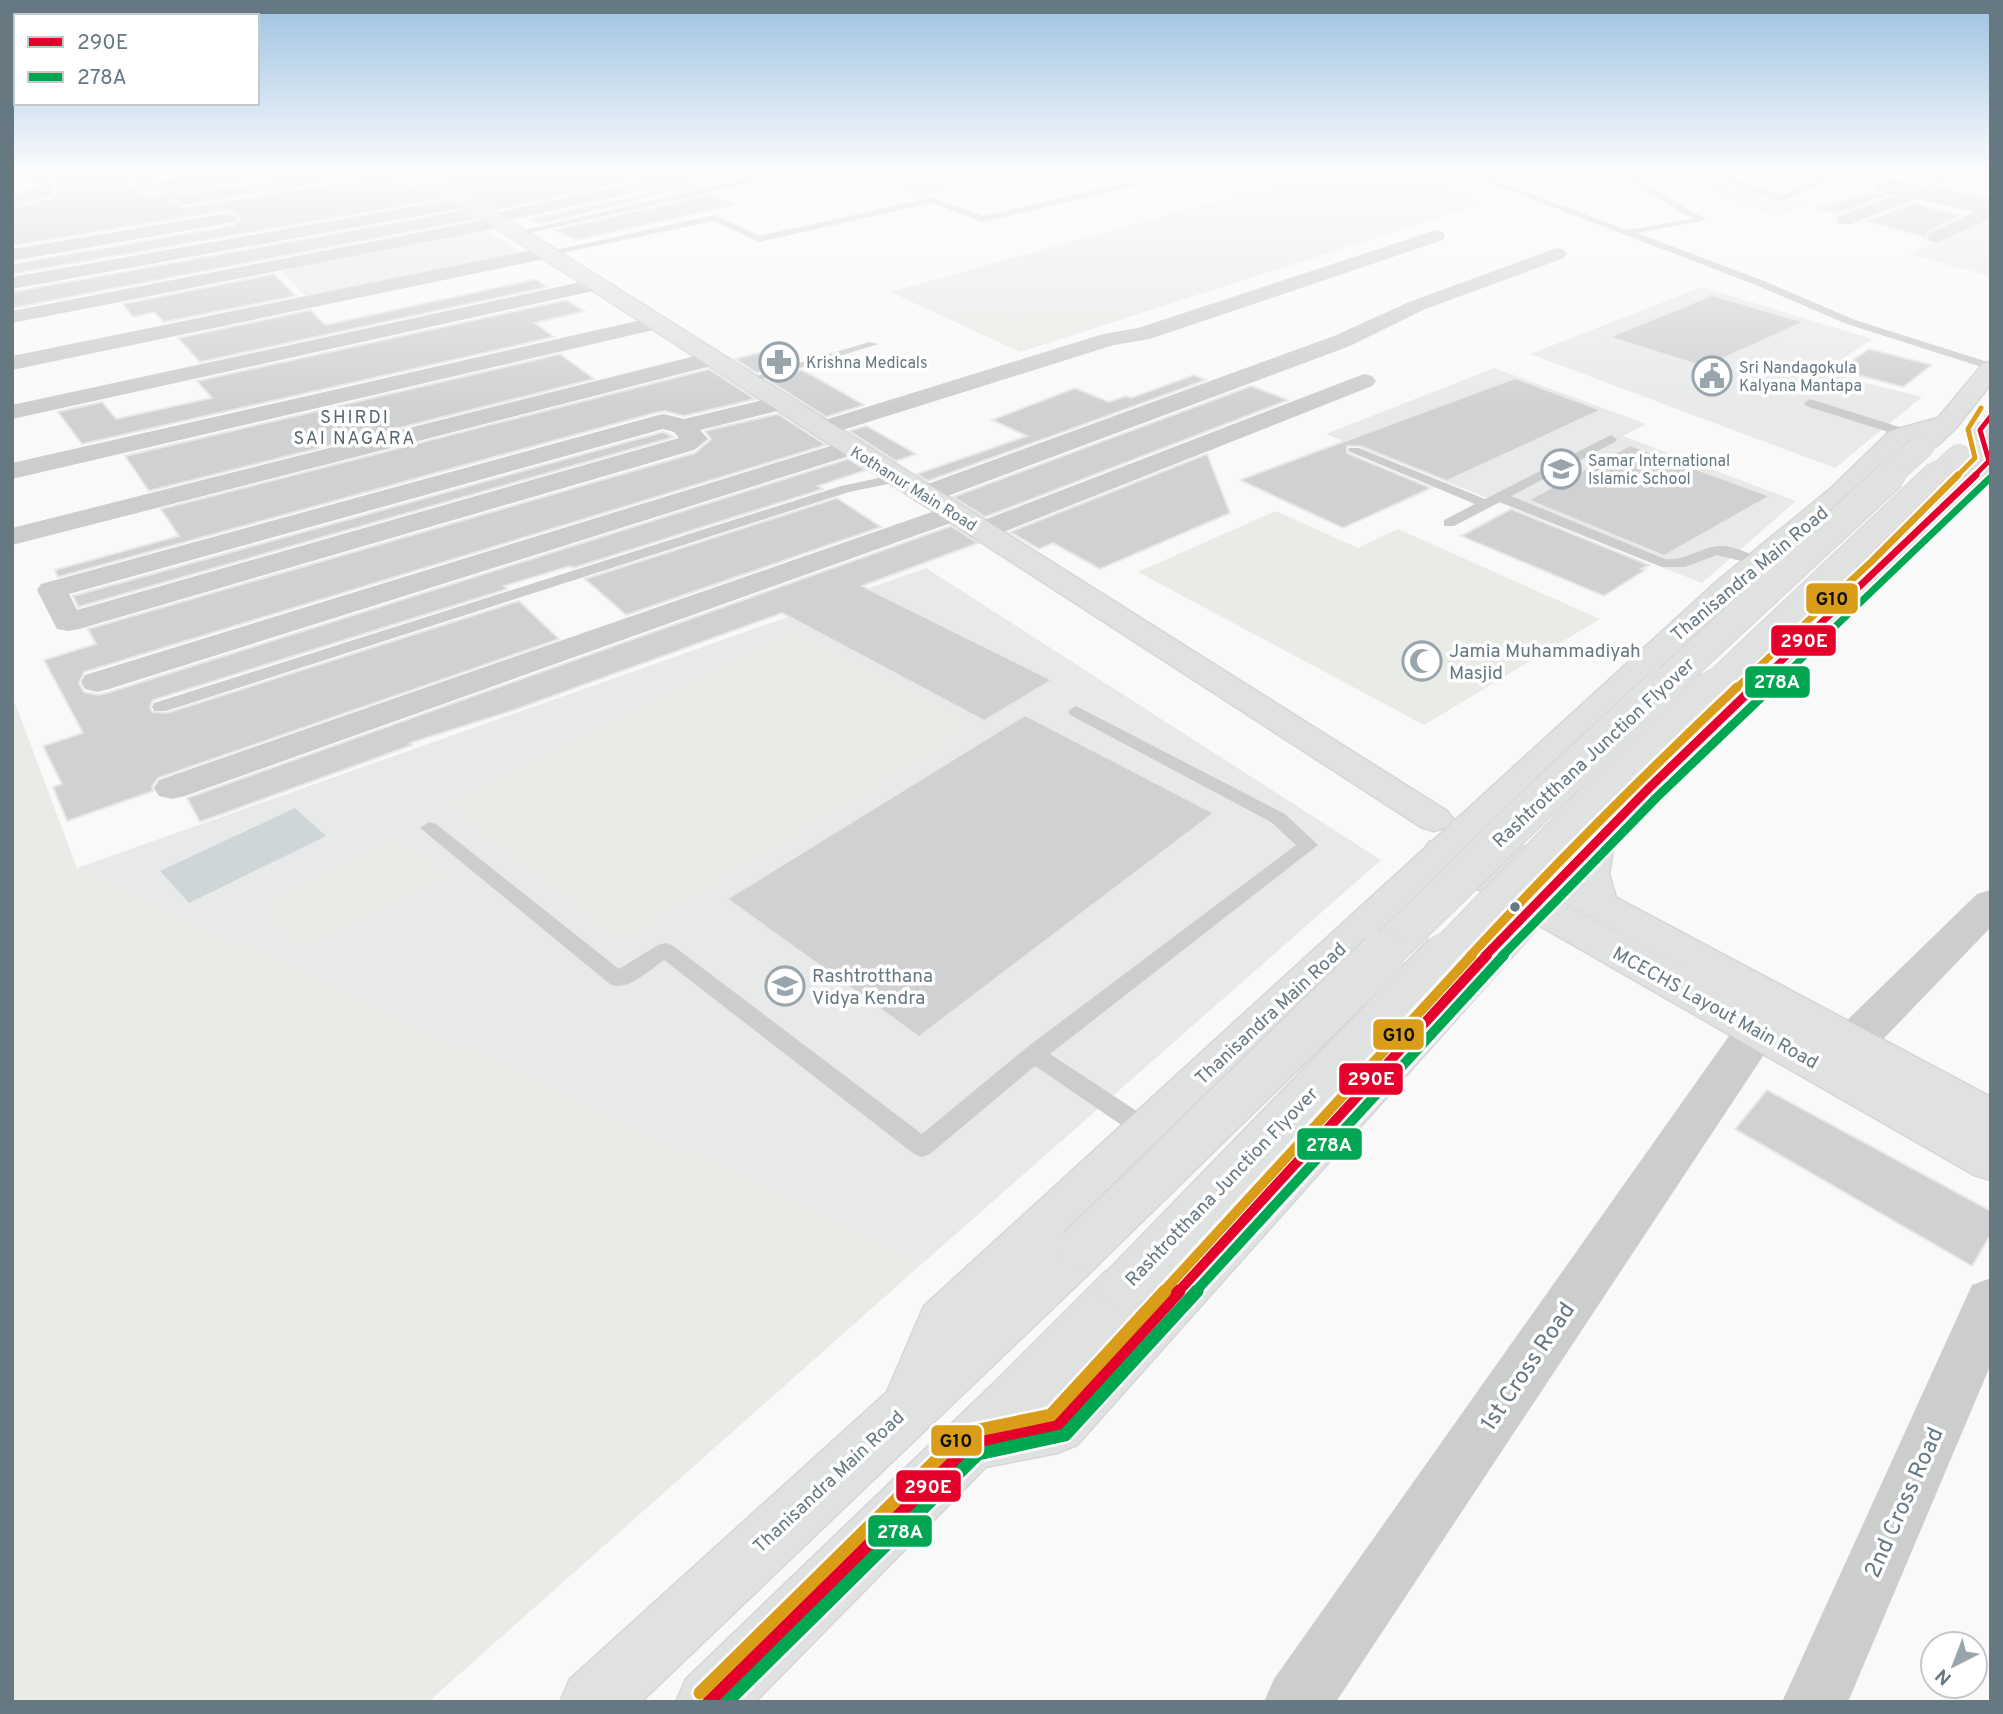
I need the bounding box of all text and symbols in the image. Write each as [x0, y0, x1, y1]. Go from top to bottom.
legend [14, 14, 259, 105]
text: 290E [77, 30, 128, 57]
text: 278A [77, 65, 127, 92]
pharmacy icon: Krishna Medicals [758, 341, 800, 383]
place label: Krishna Medicals [806, 354, 928, 374]
public building icon: Sri Nandagokula Kalyana Mantapa [1691, 355, 1733, 397]
place label: Sri Nandagokula Kalyana Mantapa [1739, 359, 1862, 397]
district label: SHIRDI SAI NAGARA [294, 407, 416, 451]
street label: Kothanur Main Road [846, 443, 980, 537]
school or university icon: Samar International Islamic School [1540, 448, 1582, 490]
place label: Samar International Islamic School [1588, 452, 1730, 490]
street label: Thanisandra Main Road [1667, 502, 1834, 647]
line badge: G10 [1805, 582, 1859, 615]
text: G10 [1815, 588, 1849, 612]
line badge: 290E [1770, 624, 1837, 657]
text: 290E [1780, 630, 1828, 654]
mosque icon: Jamia Muhammadiyah Masjid [1401, 640, 1443, 682]
place label: Jamia Muhammadiyah Masjid [1449, 640, 1641, 686]
street label: Rashtrotthana Junction Flyover [1488, 653, 1701, 854]
line badge: 278A [1744, 665, 1811, 699]
text: 278A [1754, 671, 1801, 695]
unlabelled marker [1508, 900, 1522, 914]
street label: Thanisandra Main Road [1191, 938, 1352, 1091]
street label: MCECHS Layout Main Road [1608, 942, 1822, 1075]
school or university icon: Rashtrotthana Vidya Kendra [764, 965, 806, 1007]
place label: Rashtrotthana Vidya Kendra [812, 965, 933, 1011]
line badge: G10 [1372, 1018, 1425, 1051]
text: G10 [1382, 1024, 1416, 1048]
line badge: 290E [1338, 1062, 1404, 1096]
text: 290E [1347, 1068, 1395, 1092]
street label: Rashtrotthana Junction Flyover [1121, 1082, 1325, 1292]
line badge: 278A [1296, 1127, 1363, 1161]
text: 278A [1306, 1134, 1353, 1158]
street label: 1st Cross Road [1475, 1298, 1583, 1437]
street label: Thanisandra Main Road [749, 1406, 910, 1559]
street label: 2nd Cross Road [1859, 1423, 1951, 1583]
line badge: G10 [930, 1424, 983, 1457]
text: G10 [939, 1430, 973, 1454]
line badge: 290E [895, 1469, 962, 1503]
text: 290E [904, 1476, 952, 1500]
line badge: 278A [867, 1514, 933, 1548]
text: 278A [877, 1521, 924, 1545]
north arrow [1919, 1630, 1989, 1700]
text: N [1931, 1663, 1957, 1690]

